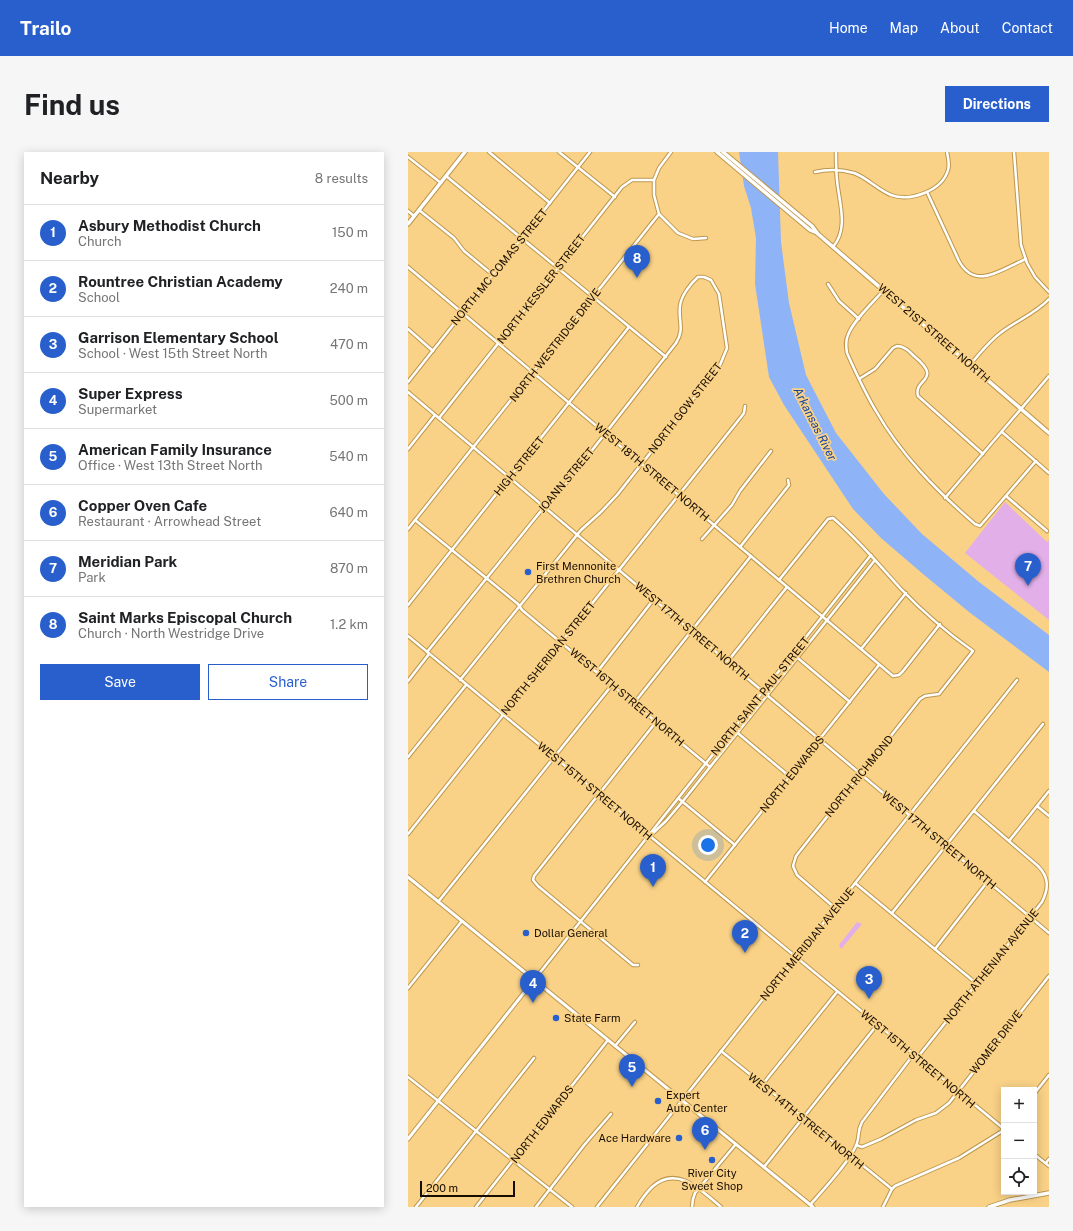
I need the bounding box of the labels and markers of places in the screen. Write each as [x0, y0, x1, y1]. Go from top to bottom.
pin: 8 [624, 245, 650, 278]
pin: 7 [1015, 553, 1041, 586]
place label: First Mennonite Brethren Church [536, 560, 620, 585]
marker: First Mennonite Brethren Church [523, 567, 533, 577]
pin: 1 [640, 854, 666, 887]
pin: 2 [732, 920, 758, 953]
place label: Dollar General [534, 927, 608, 939]
marker: Dollar General [521, 928, 531, 938]
pin: 3 [856, 966, 882, 999]
pin: 4 [520, 970, 546, 1003]
place label: State Farm [564, 1012, 621, 1024]
marker: State Farm [551, 1013, 561, 1023]
pin: 5 [619, 1054, 645, 1087]
place label: Expert Auto Center [666, 1089, 728, 1114]
marker: Expert Auto Center [653, 1096, 663, 1106]
pin: 6 [692, 1117, 718, 1150]
place label: Ace Hardware [598, 1132, 671, 1144]
marker: Ace Hardware [674, 1133, 684, 1143]
marker: River City Sweet Shop [707, 1155, 717, 1165]
place label: River City Sweet Shop [681, 1167, 743, 1192]

